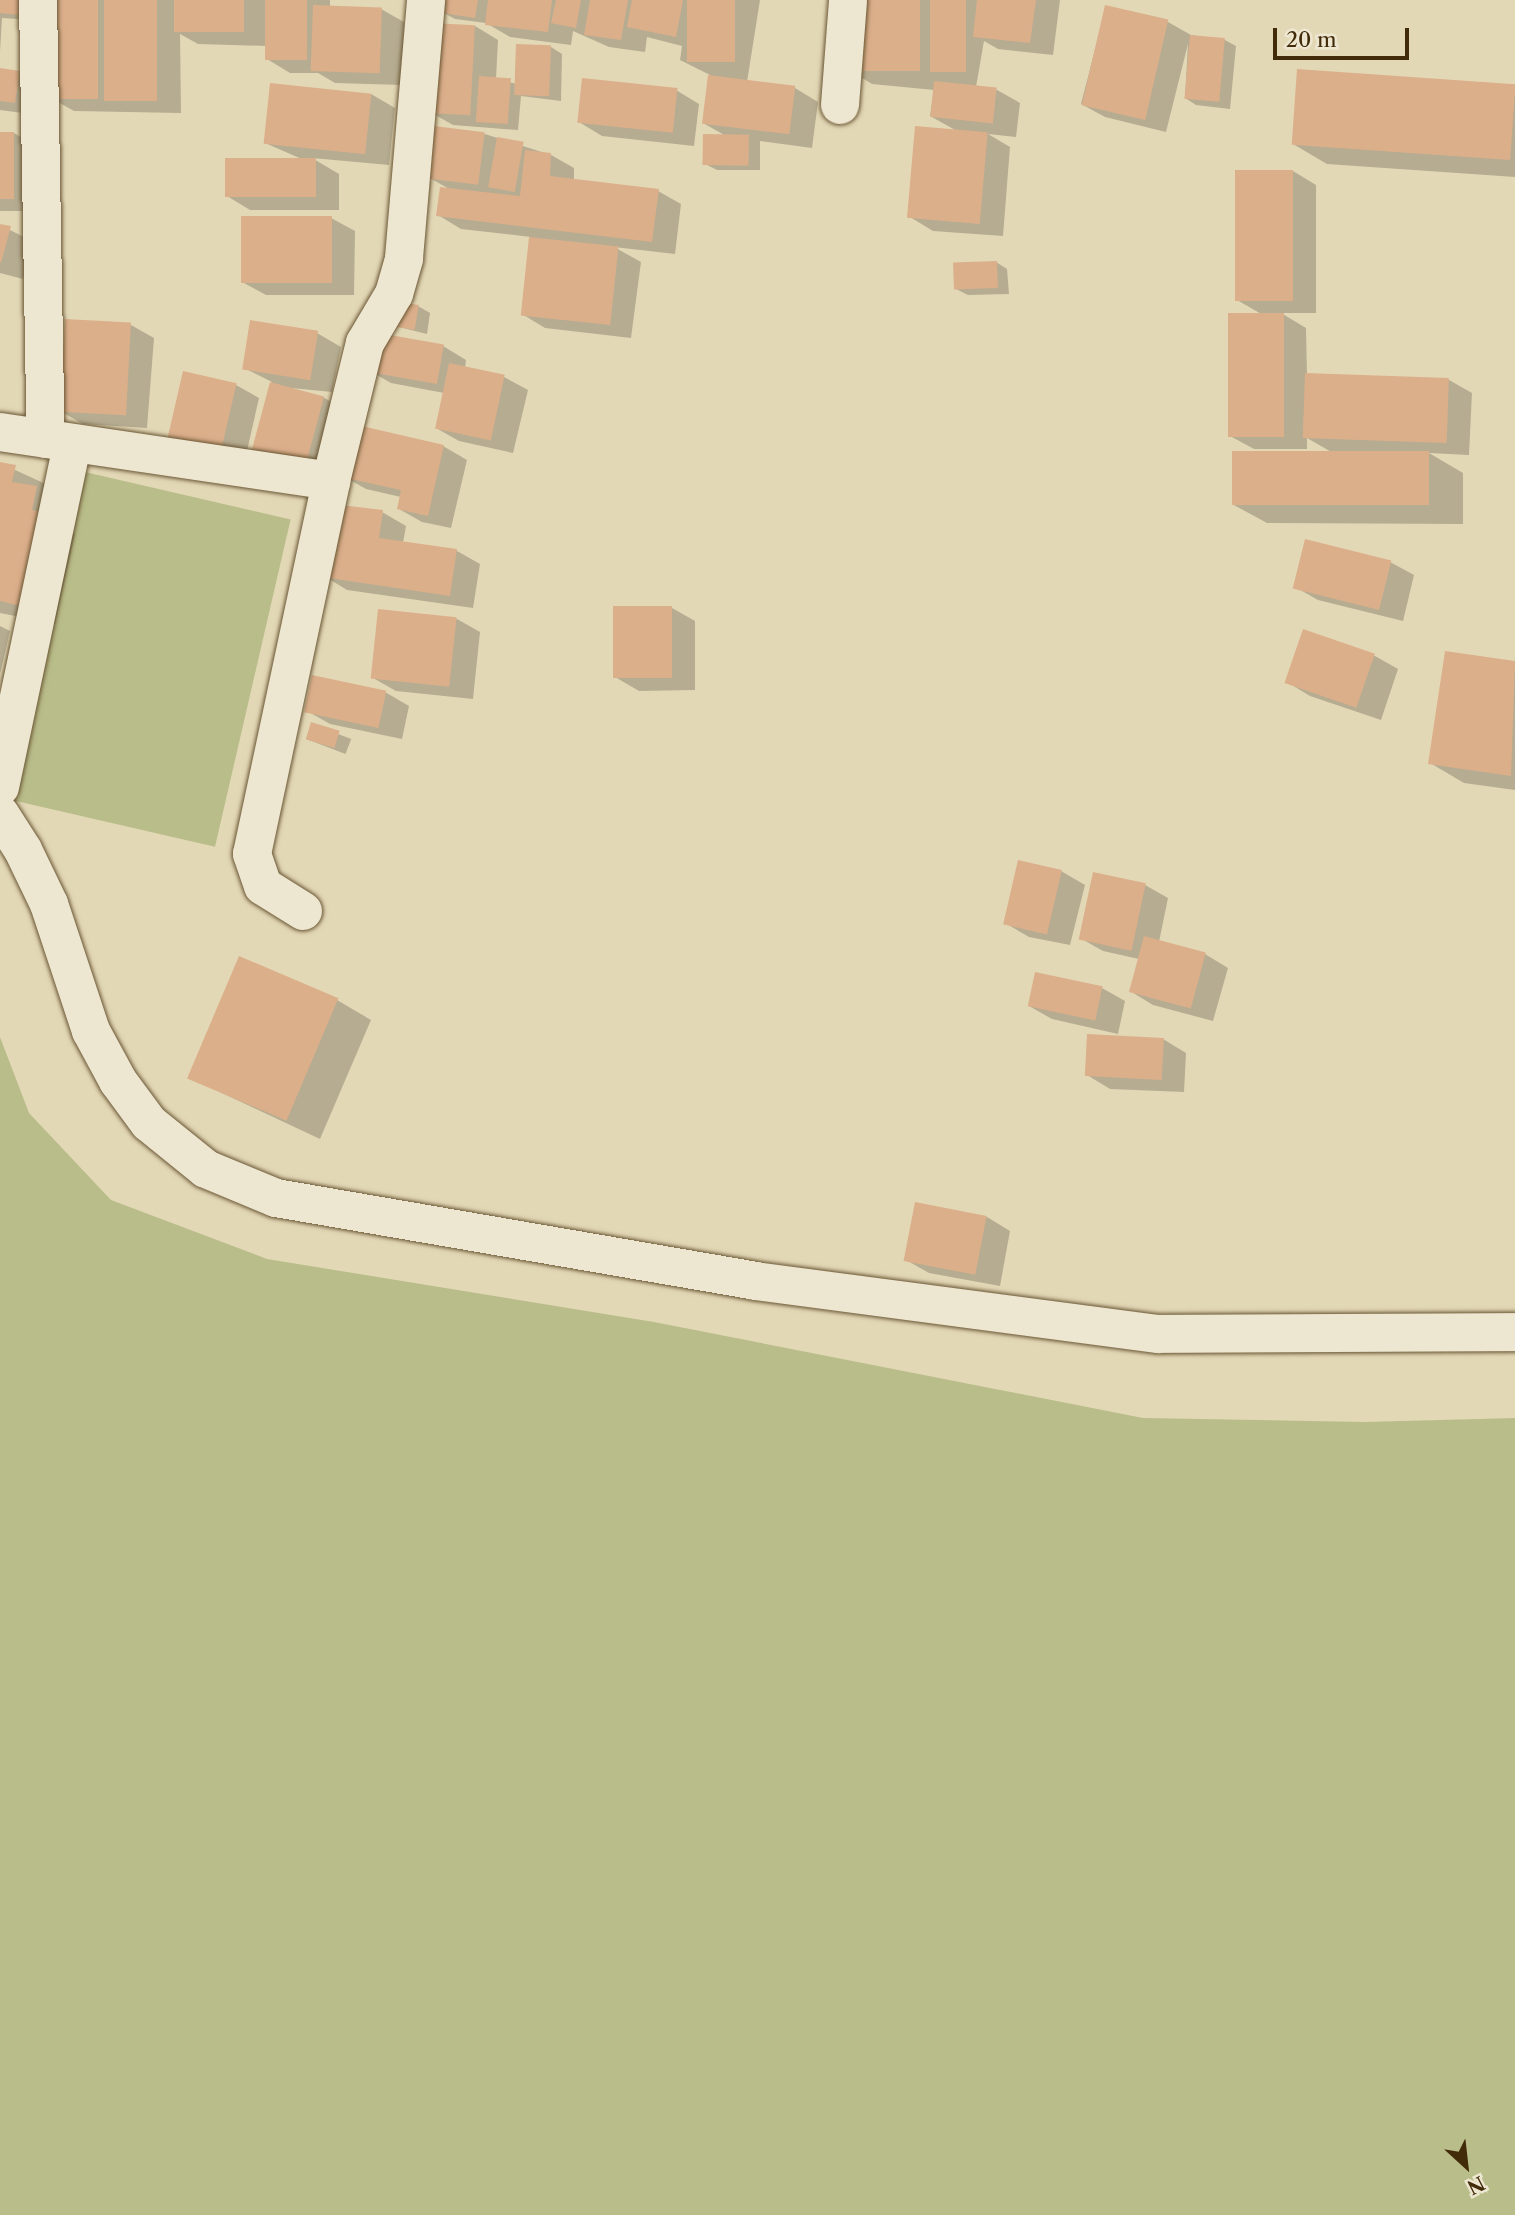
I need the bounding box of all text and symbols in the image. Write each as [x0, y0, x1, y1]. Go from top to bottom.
scale bar [1277, 14, 1414, 58]
text: 20 m [1286, 27, 1337, 52]
north arrow [1431, 2131, 1501, 2201]
text: N [1463, 2171, 1488, 2199]

